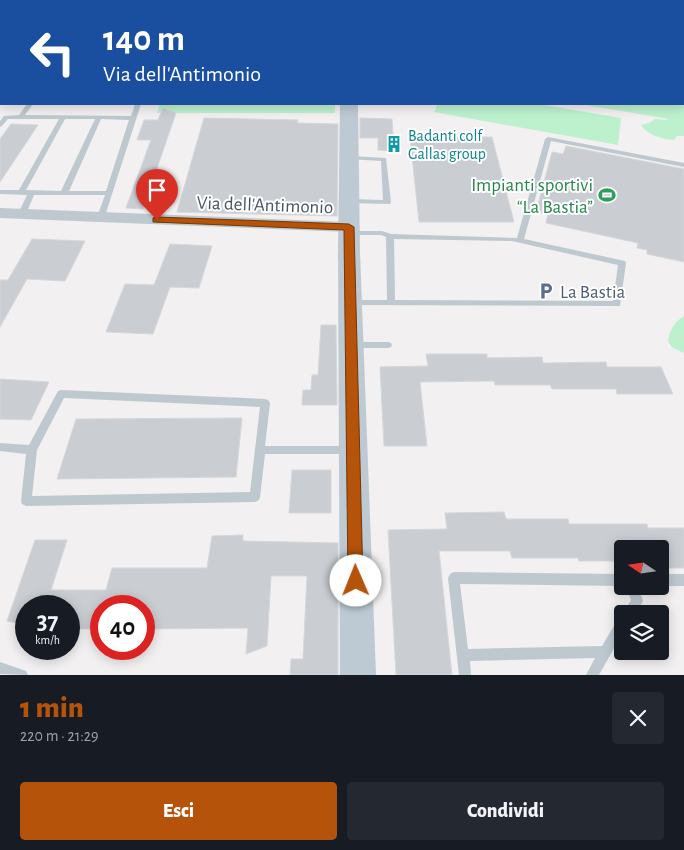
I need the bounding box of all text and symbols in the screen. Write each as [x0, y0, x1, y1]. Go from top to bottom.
icon: left [20, 20, 85, 85]
text: 140 m [103, 22, 185, 57]
text: Via dell'Antimonio [103, 63, 261, 85]
place label: Badanti colf Gallas group [408, 128, 486, 162]
building icon: Badanti colf Gallas group [384, 134, 404, 154]
pin [136, 169, 178, 220]
icon: arrive [143, 176, 171, 204]
place label: Impianti sportivi “La Bastia” [471, 176, 593, 217]
sports icon: Impianti sportivi “La Bastia” [597, 185, 617, 205]
street label: Via dell'Antimonio [196, 194, 334, 217]
parking icon: La Bastia [536, 281, 556, 301]
place label: La Bastia [560, 283, 625, 302]
north arrow [614, 540, 669, 595]
map controls [614, 540, 669, 660]
position arrow [329, 554, 381, 606]
speed limit sign: 40 [90, 595, 155, 660]
button: layers [614, 605, 669, 660]
text: 37 [37, 609, 58, 634]
text: km/h [35, 634, 60, 646]
button: close [612, 692, 664, 744]
text: 1 min [20, 693, 84, 723]
text: 220 m · 21:29 [20, 728, 99, 744]
button: Esci [20, 782, 337, 840]
button: Condividi [347, 782, 664, 840]

